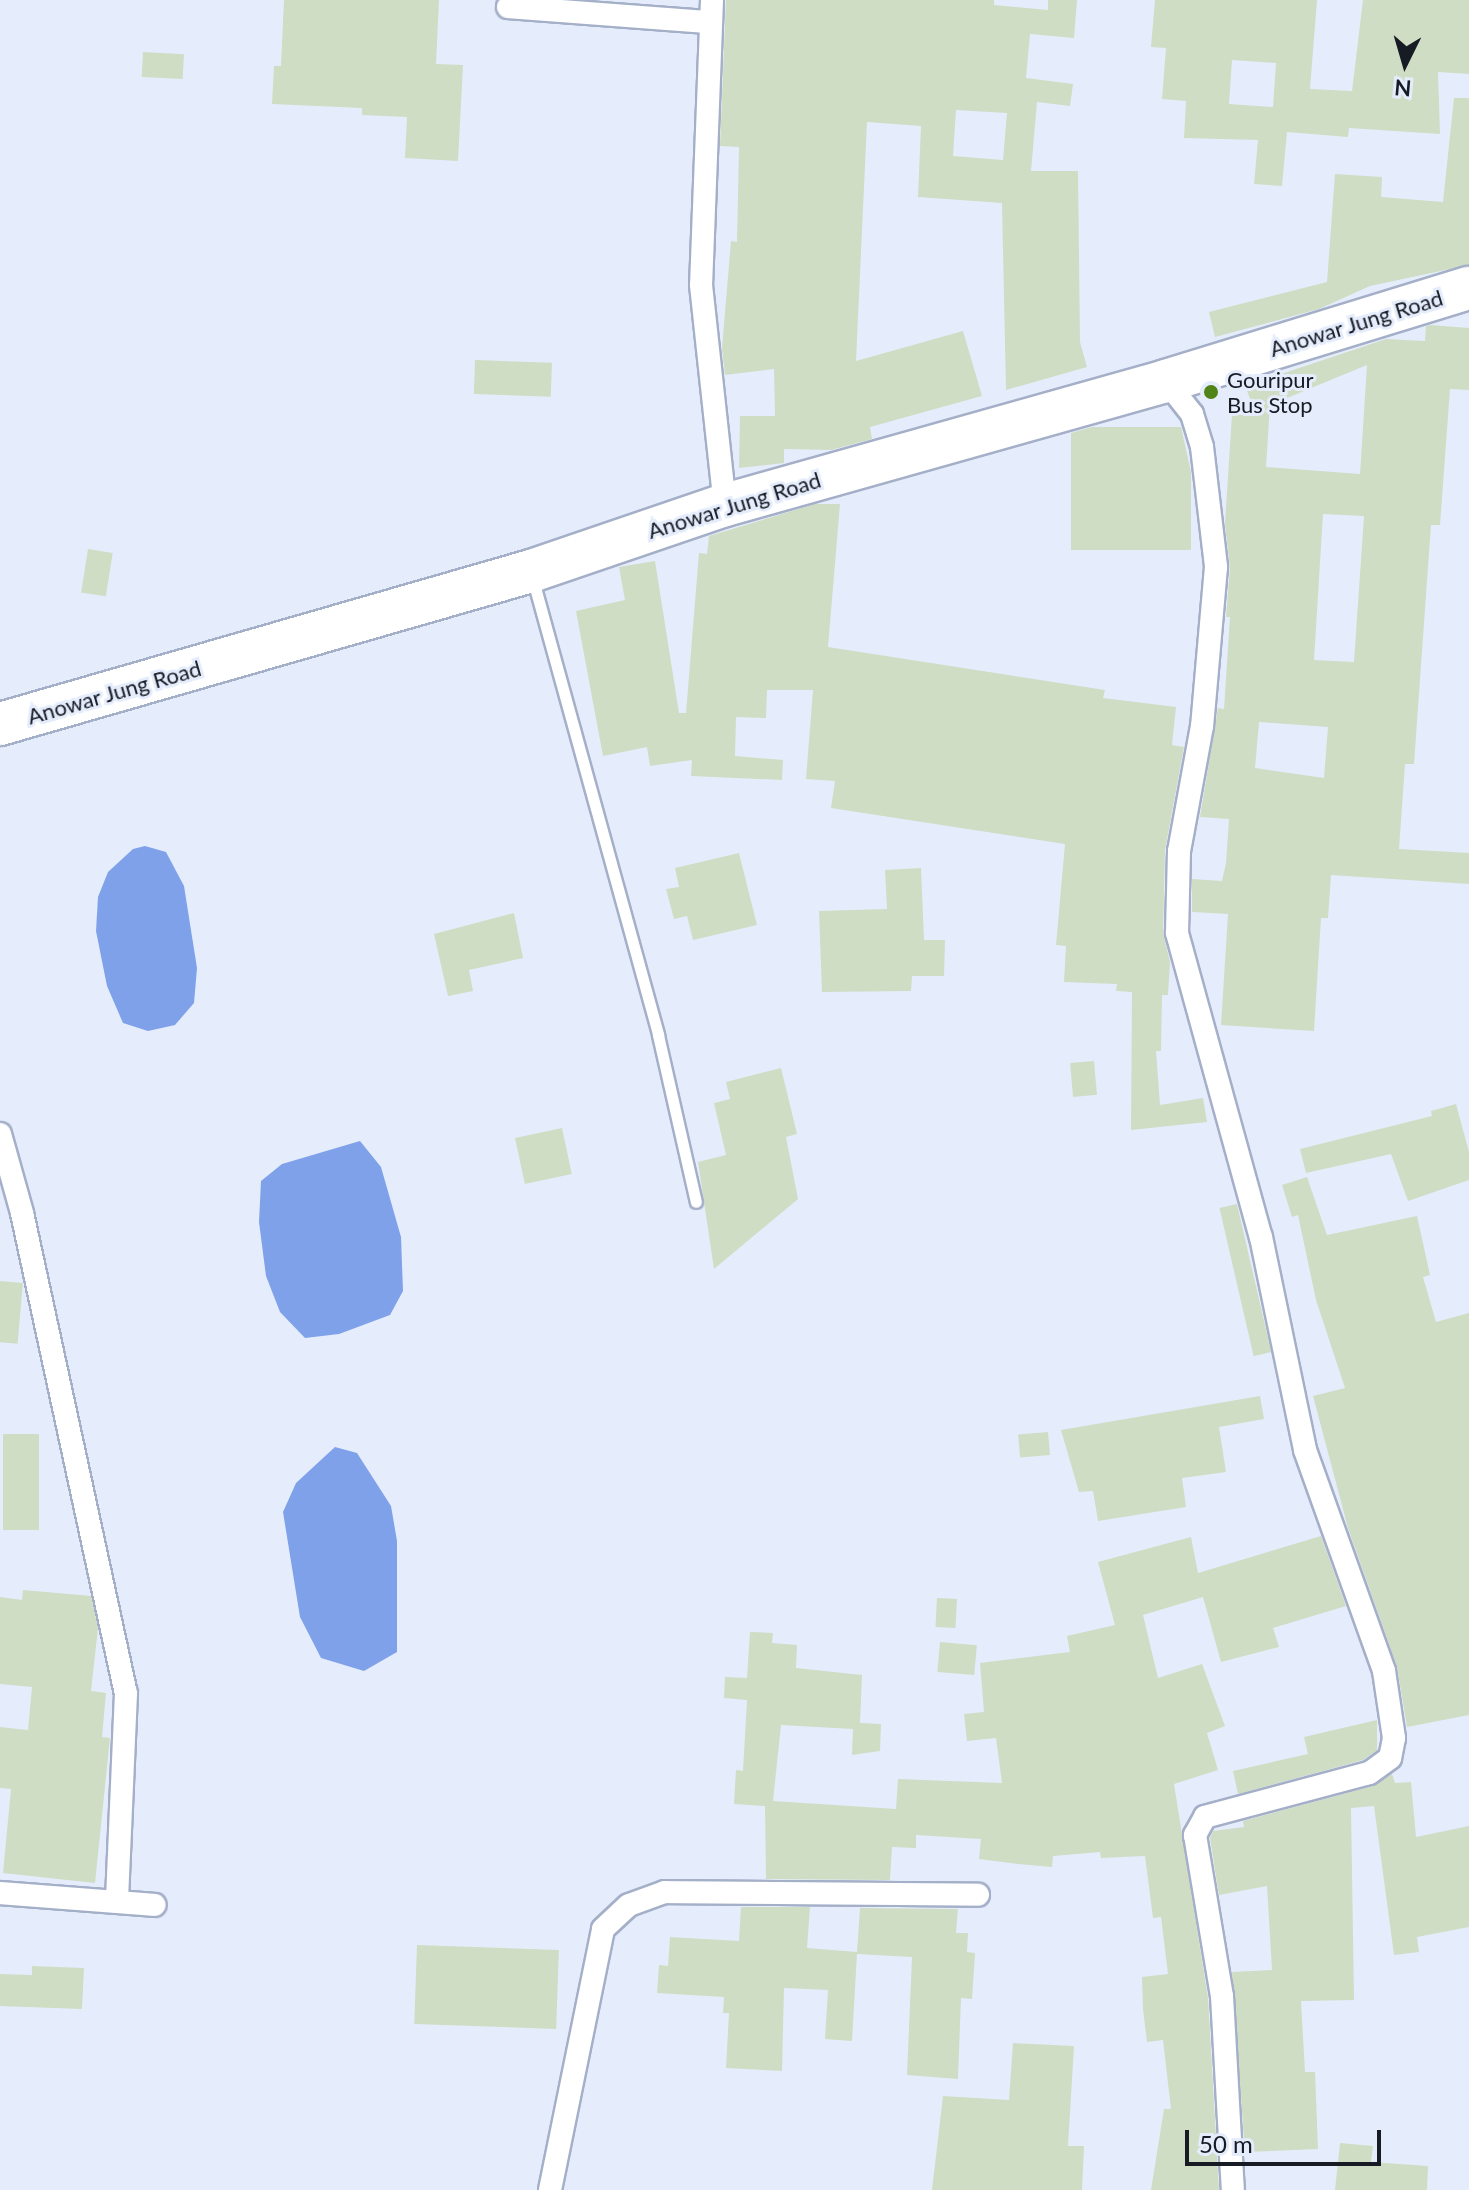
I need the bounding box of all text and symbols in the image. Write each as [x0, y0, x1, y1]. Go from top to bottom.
north arrow [1365, 24, 1445, 104]
text: N [1393, 74, 1412, 103]
street label: Anowar Jung Road [1266, 284, 1446, 362]
place label: Gouripur Bus Stop [1227, 366, 1314, 418]
marker: Gouripur Bus Stop [1202, 383, 1220, 401]
street label: Anowar Jung Road [644, 466, 824, 544]
street label: Anowar Jung Road [24, 654, 204, 730]
scale bar [1189, 2114, 1385, 2164]
text: 50 m [1199, 2129, 1253, 2158]

